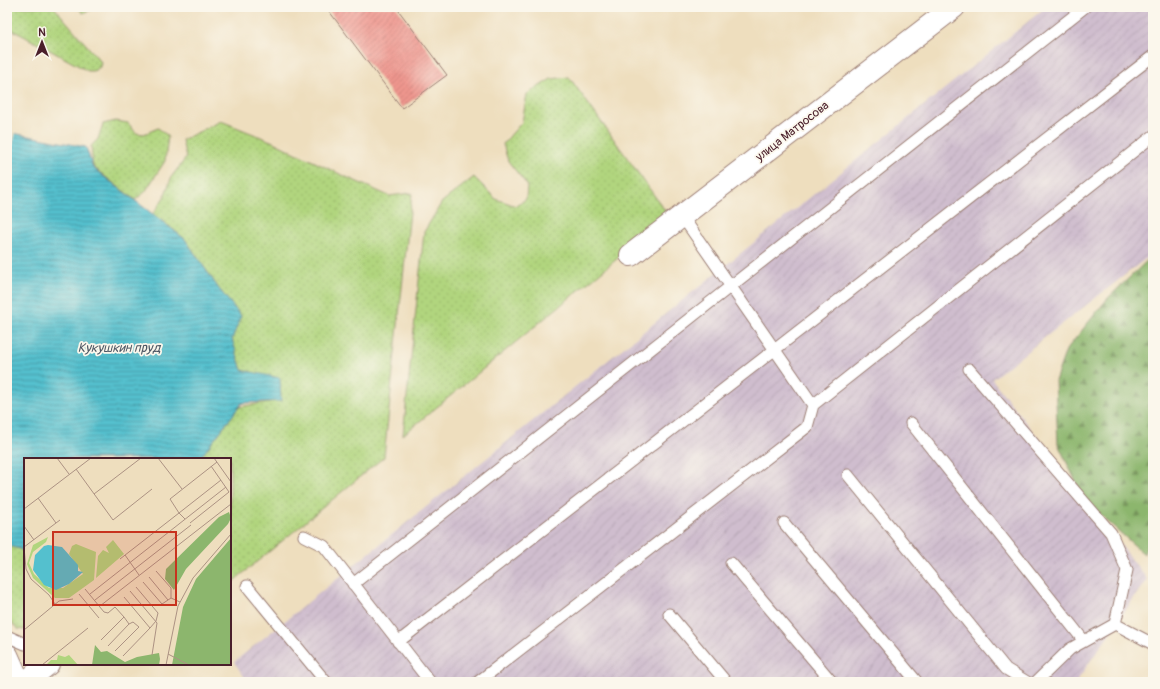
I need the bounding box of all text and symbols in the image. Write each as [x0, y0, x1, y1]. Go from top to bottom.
north arrow [22, 22, 62, 62]
text: N [38, 26, 46, 39]
street label: улица Матросова [752, 98, 832, 165]
water label: Кукушкин пруд [78, 340, 161, 356]
inset map [24, 458, 231, 665]

